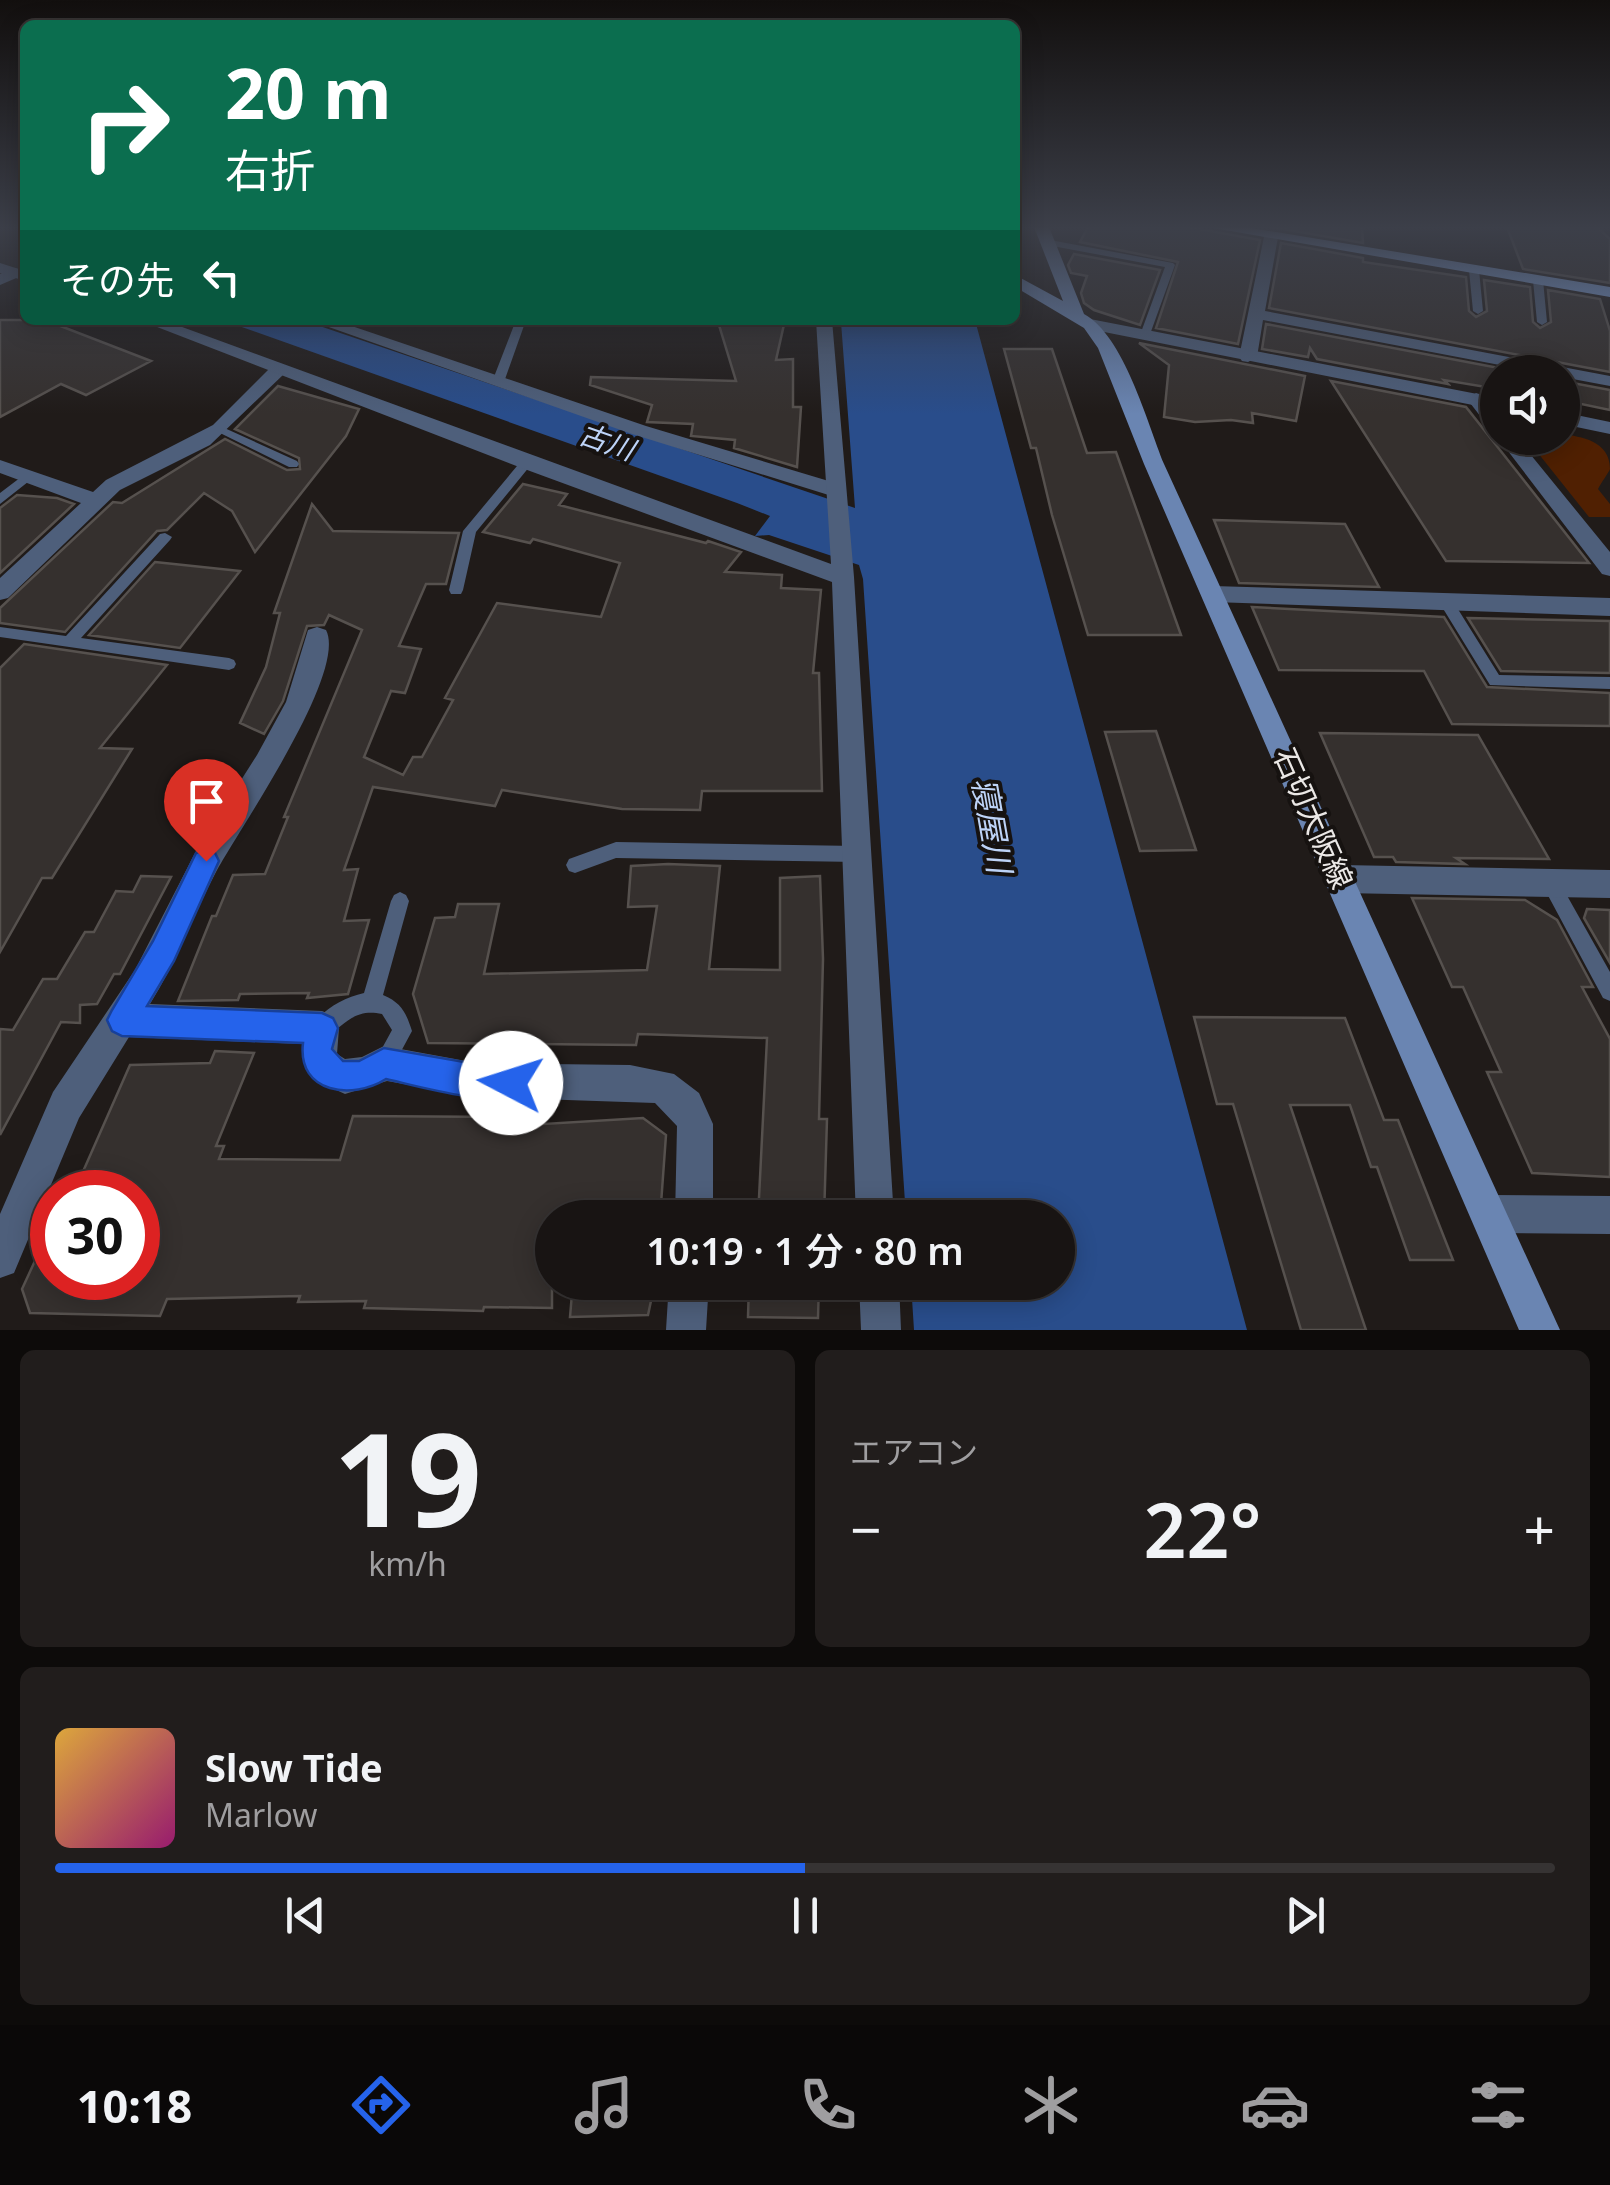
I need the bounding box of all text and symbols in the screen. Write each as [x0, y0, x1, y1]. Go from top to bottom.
text: 20 m [225, 44, 392, 140]
icon: right [60, 60, 190, 190]
text: 右折 [225, 139, 315, 200]
icon: left [194, 250, 249, 305]
text: その先 [60, 253, 174, 305]
map controls [1480, 355, 1580, 455]
button: sound [1480, 355, 1580, 455]
water label: 古川 [574, 414, 642, 469]
street label: 石切大阪線 [1265, 741, 1363, 895]
pin [164, 759, 249, 862]
icon: arrive [179, 774, 234, 829]
water label: 寝屋川 [963, 774, 1023, 879]
position arrow [459, 1031, 563, 1135]
speed limit sign: 30 [30, 1170, 160, 1300]
text: 10:19 · 1 分 · 80 m [646, 1224, 964, 1276]
text: 19 [333, 1388, 482, 1565]
text: エアコン [850, 1430, 978, 1473]
text: 22° [1144, 1478, 1261, 1580]
text: − [850, 1491, 881, 1566]
text: + [1524, 1491, 1555, 1566]
text: km/h [368, 1542, 447, 1585]
text: Slow Tide [205, 1741, 383, 1793]
text: Marlow [205, 1793, 317, 1836]
icon: previous [278, 1888, 333, 1943]
icon: pause [778, 1888, 833, 1943]
icon: next [1278, 1888, 1333, 1943]
icon: directions [346, 2070, 416, 2140]
icon: music [569, 2070, 639, 2140]
icon: phone [793, 2070, 863, 2140]
icon: climate [1016, 2070, 1086, 2140]
icon: car [1240, 2070, 1310, 2140]
icon: filters [1463, 2070, 1533, 2140]
text: 10:18 [77, 2075, 192, 2136]

